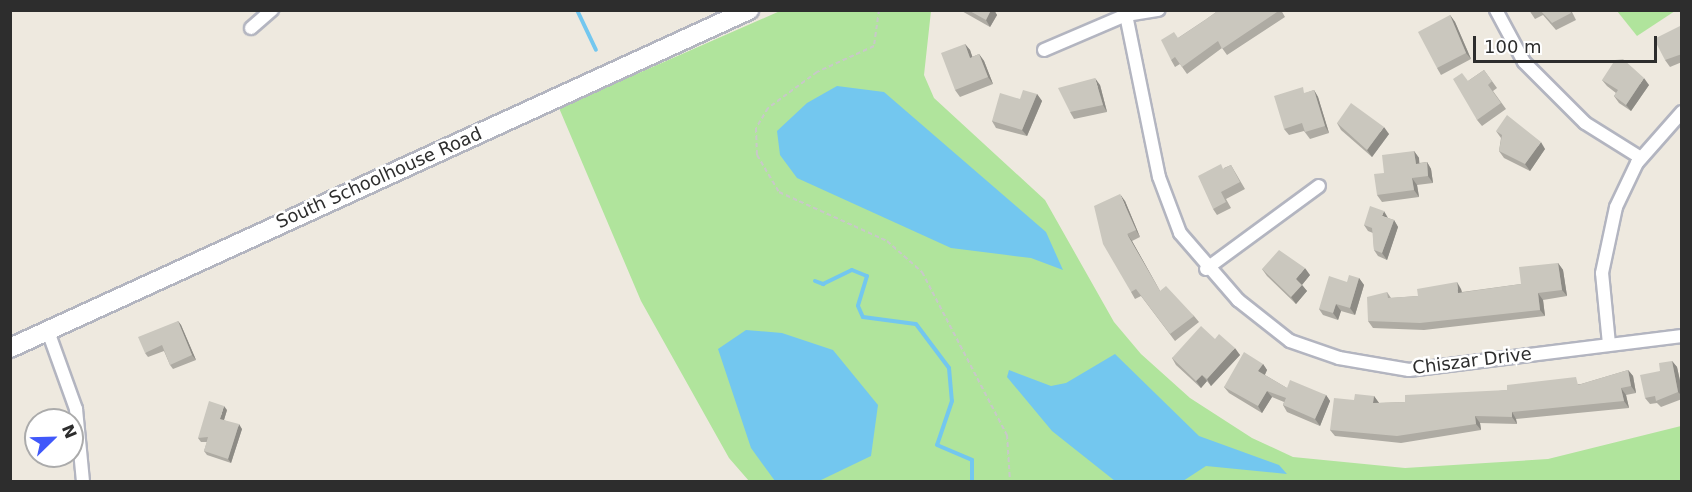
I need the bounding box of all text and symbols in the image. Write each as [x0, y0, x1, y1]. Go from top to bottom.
scale bar [1476, 24, 1660, 62]
text: 100 m [1484, 36, 1542, 57]
street label: South Schoolhouse Road [273, 123, 485, 233]
street label: Chiszar Drive [1411, 343, 1533, 379]
north arrow [24, 408, 84, 468]
text: N [58, 422, 81, 441]

